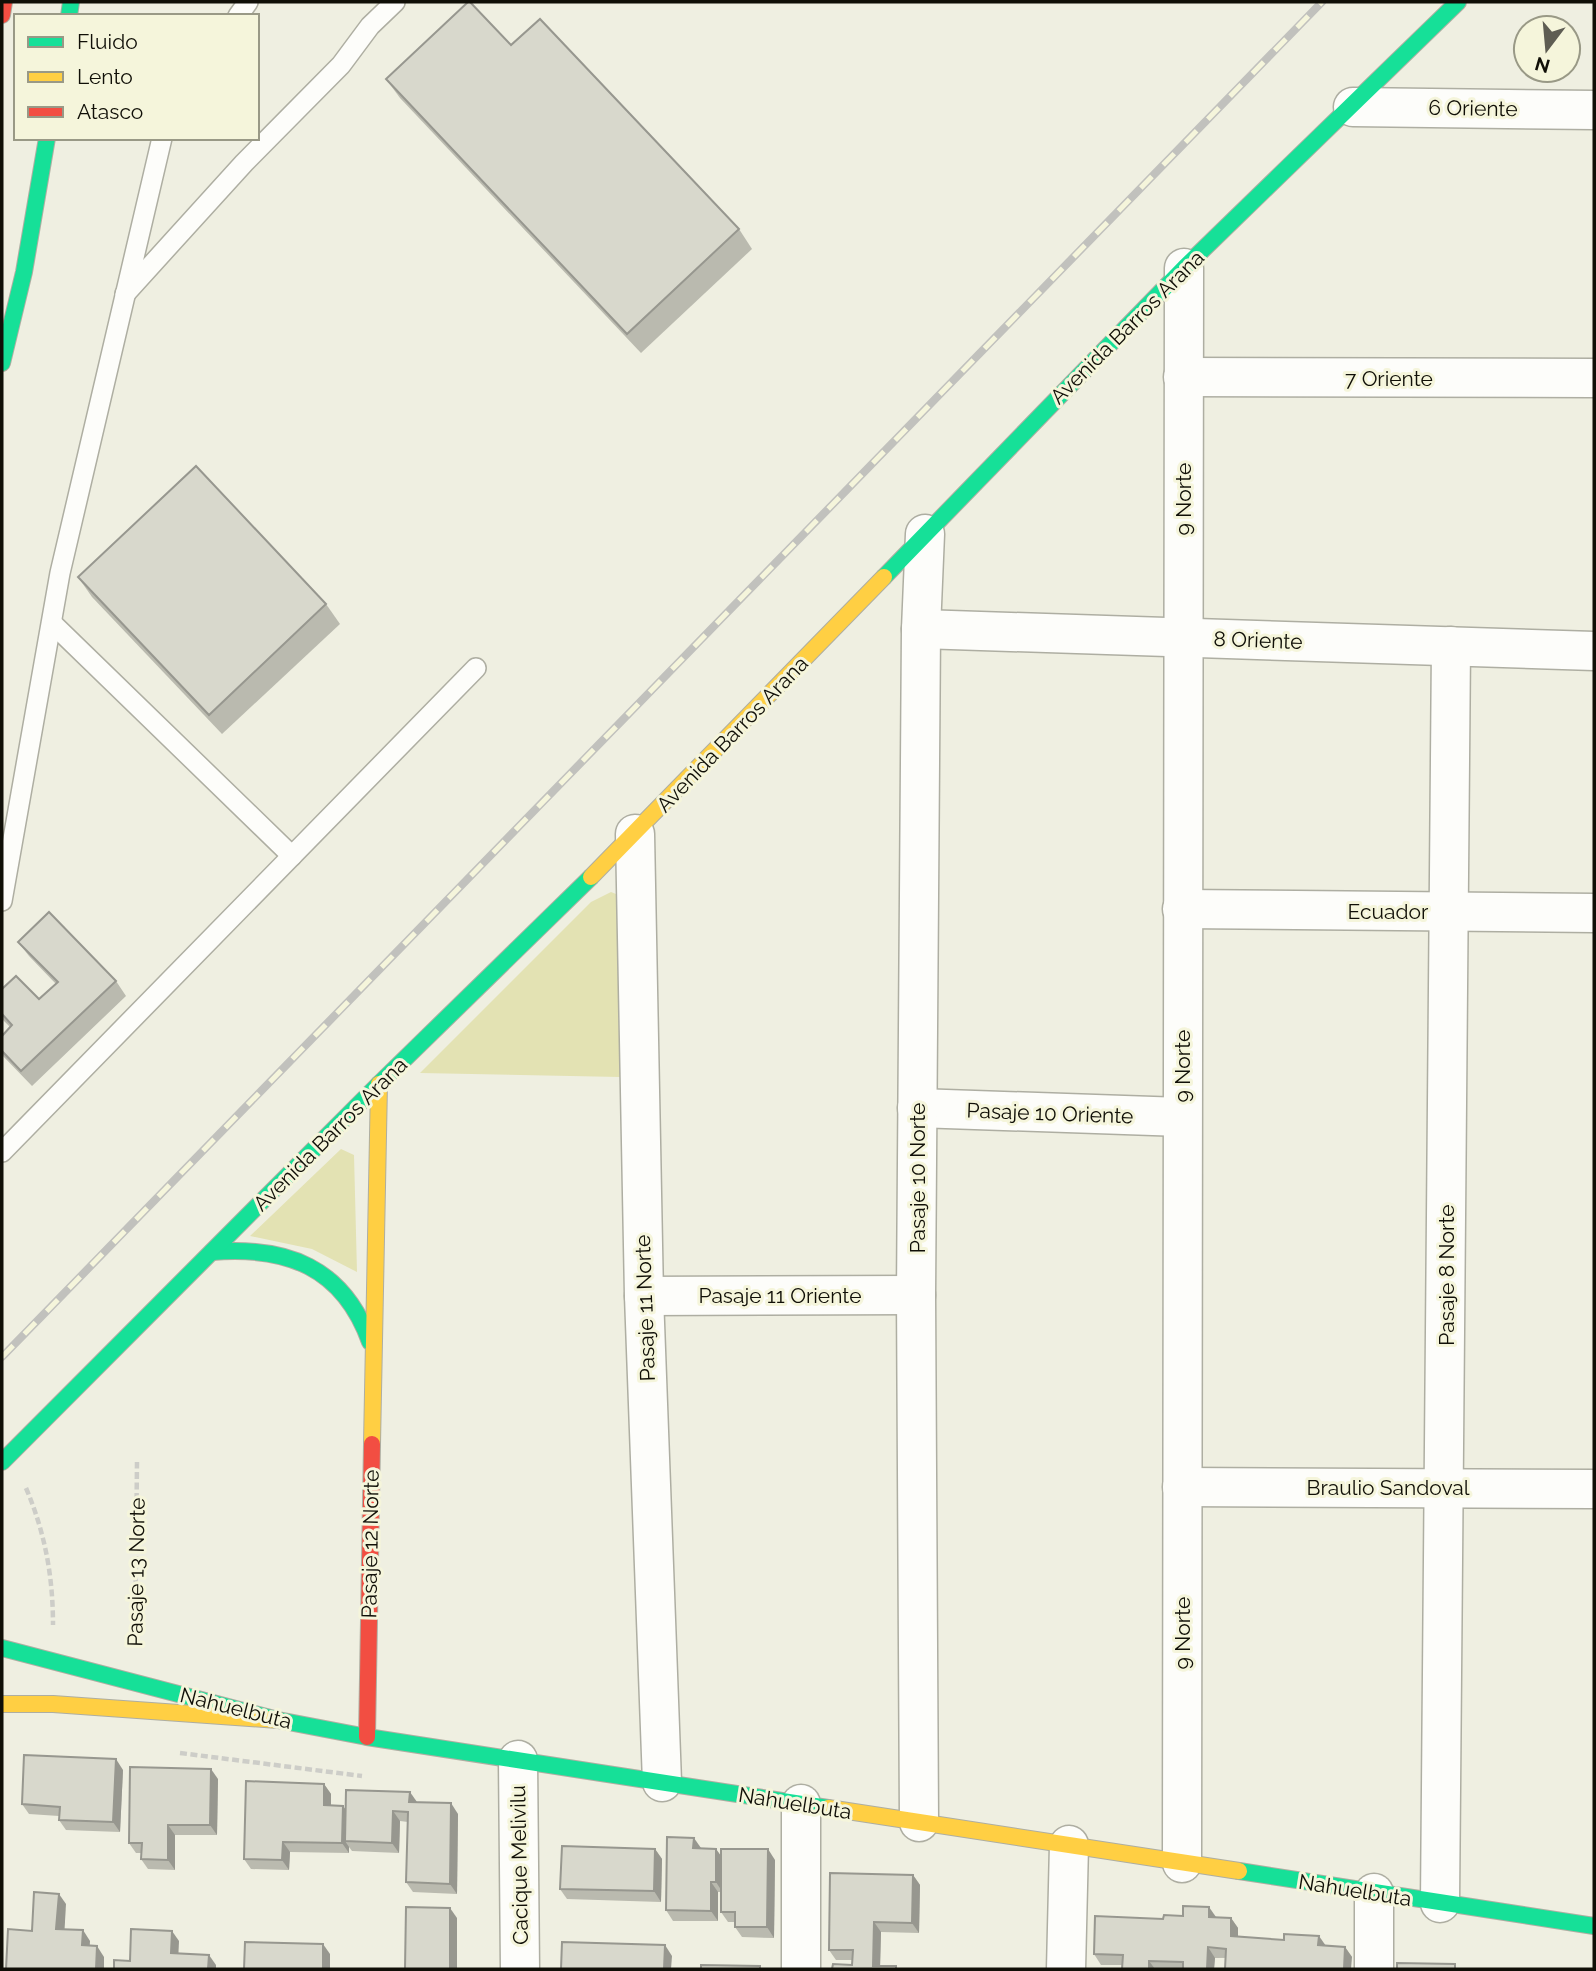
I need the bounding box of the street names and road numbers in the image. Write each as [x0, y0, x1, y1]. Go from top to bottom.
street label: 6 Oriente [1428, 95, 1518, 121]
street label: Avenida Barros Arana [1045, 245, 1209, 409]
street label: 7 Oriente [1345, 366, 1433, 391]
street label: 9 Norte [1171, 463, 1196, 535]
street label: 8 Oriente [1213, 626, 1303, 654]
street label: Avenida Barros Arana [651, 651, 813, 817]
street label: Ecuador [1348, 899, 1429, 924]
street label: 9 Norte [1170, 1030, 1195, 1102]
street label: Avenida Barros Arana [248, 1052, 412, 1216]
street label: Pasaje 10 Oriente [966, 1098, 1134, 1128]
street label: Pasaje 10 Norte [905, 1103, 930, 1253]
street label: Pasaje 8 Norte [1434, 1204, 1459, 1346]
street label: Pasaje 11 Norte [630, 1234, 660, 1382]
street label: Pasaje 11 Oriente [698, 1283, 862, 1308]
street label: Pasaje 12 Norte [356, 1469, 384, 1619]
street label: Braulio Sandoval [1306, 1475, 1470, 1500]
street label: Pasaje 13 Norte [122, 1497, 150, 1647]
street label: 9 Norte [1170, 1597, 1195, 1669]
street label: Nahuelbuta [178, 1682, 294, 1734]
street label: Nahuelbuta [737, 1782, 853, 1824]
street label: Cacique Melivilu [505, 1785, 533, 1945]
street label: Nahuelbuta [1297, 1869, 1413, 1911]

